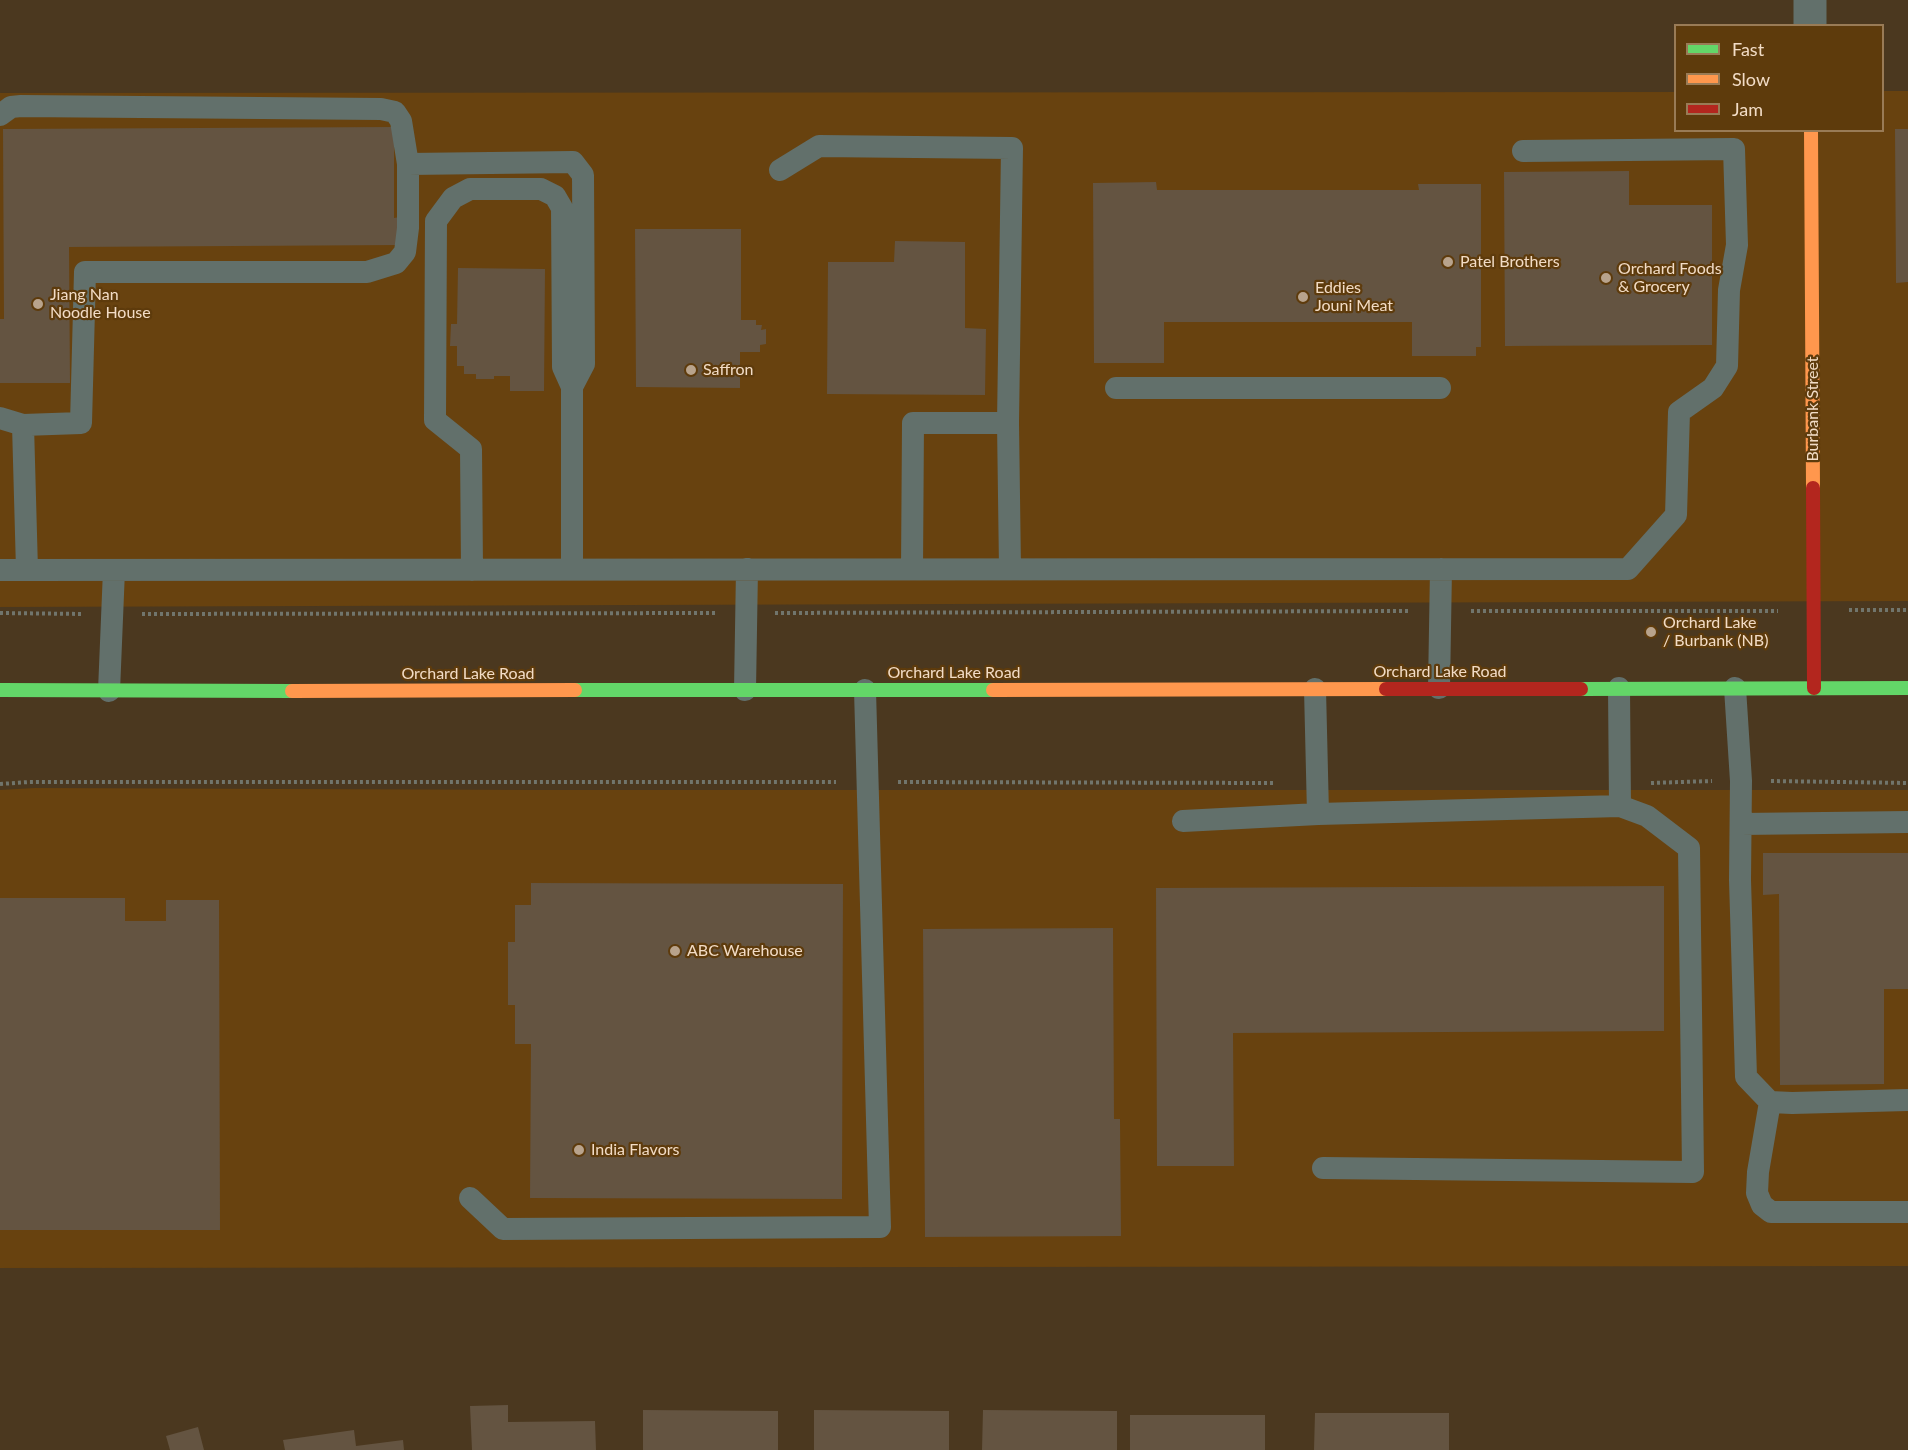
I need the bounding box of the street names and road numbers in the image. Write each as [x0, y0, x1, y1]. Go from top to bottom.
street label: Burbank Street [1803, 356, 1823, 462]
street label: Orchard Lake Road [1373, 662, 1507, 682]
street label: Orchard Lake Road [887, 663, 1021, 683]
street label: Orchard Lake Road [401, 664, 535, 684]

